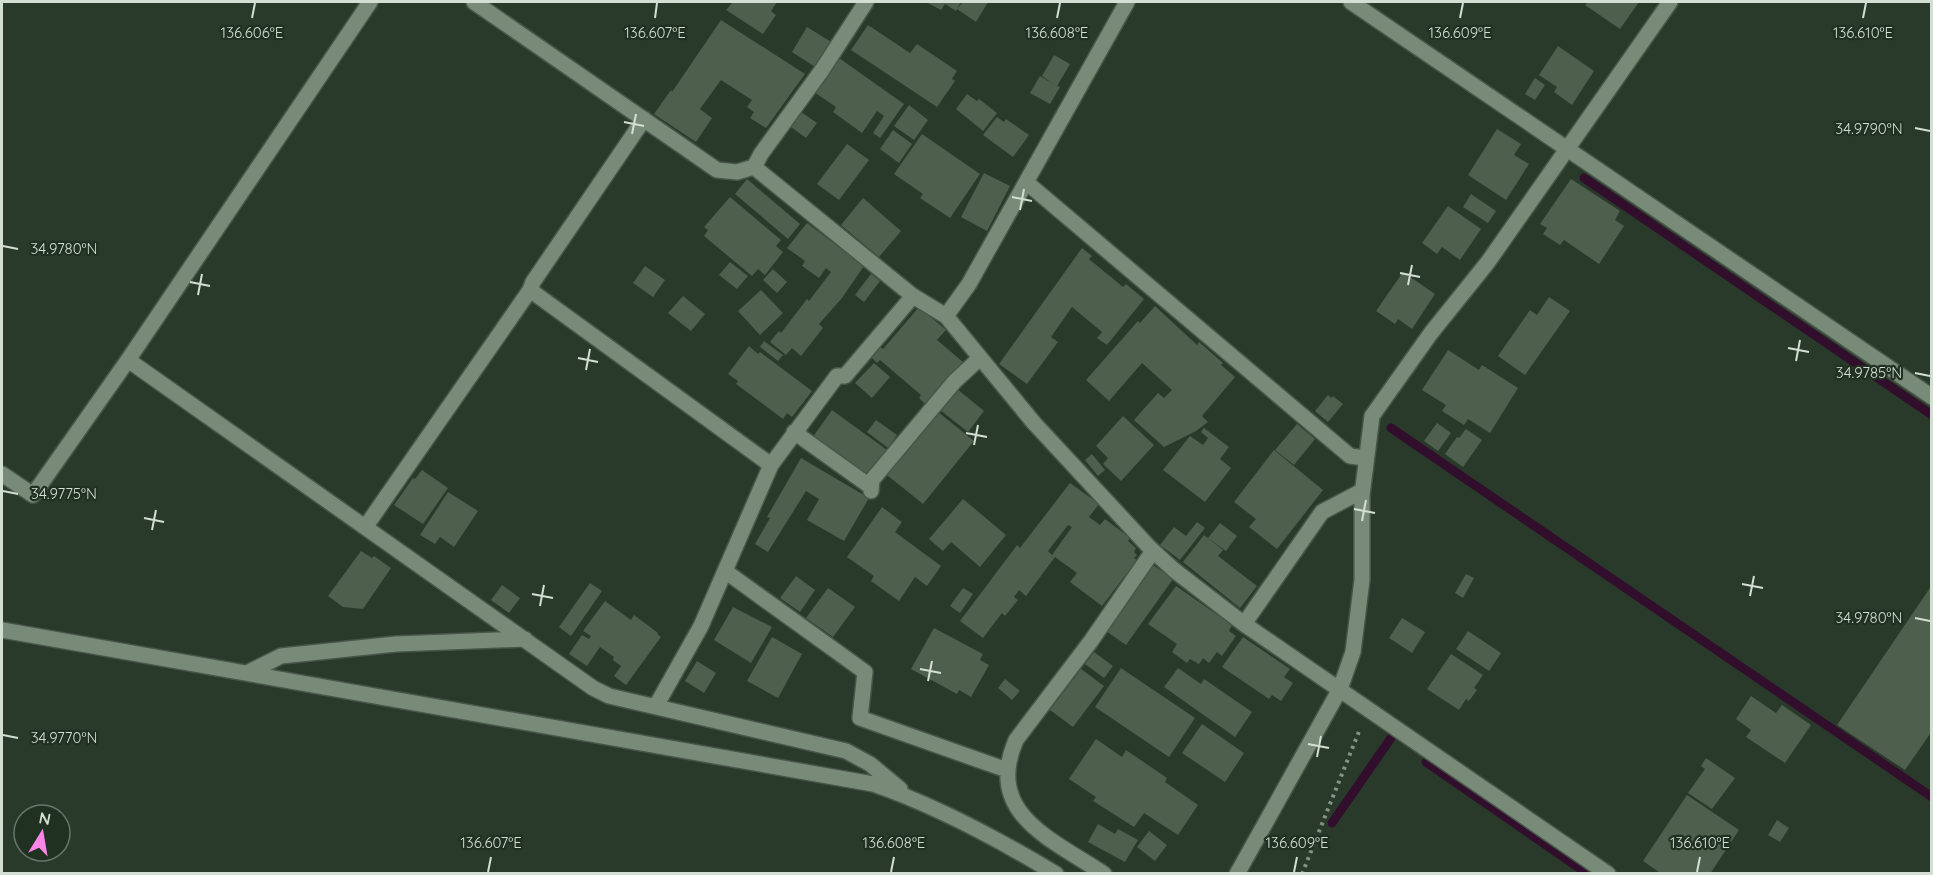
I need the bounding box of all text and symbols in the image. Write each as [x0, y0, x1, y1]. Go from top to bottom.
text: 136.606°E [221, 23, 283, 42]
text: 136.607°E [624, 23, 686, 42]
text: 136.608°E [1026, 23, 1088, 42]
text: 136.609°E [1428, 23, 1492, 42]
text: 136.610°E [1833, 23, 1893, 42]
text: 34.9790°N [1835, 119, 1903, 138]
text: 34.9780°N [30, 239, 98, 258]
text: 34.9785°N [1836, 363, 1902, 382]
text: 34.9775°N [31, 484, 97, 503]
text: 34.9780°N [1835, 608, 1903, 627]
text: 34.9770°N [31, 728, 97, 747]
north arrow [12, 803, 72, 863]
text: N [37, 807, 53, 829]
text: 136.607°E [460, 833, 522, 852]
text: 136.608°E [863, 833, 925, 852]
text: 136.609°E [1265, 833, 1329, 852]
text: 136.610°E [1670, 833, 1730, 852]

